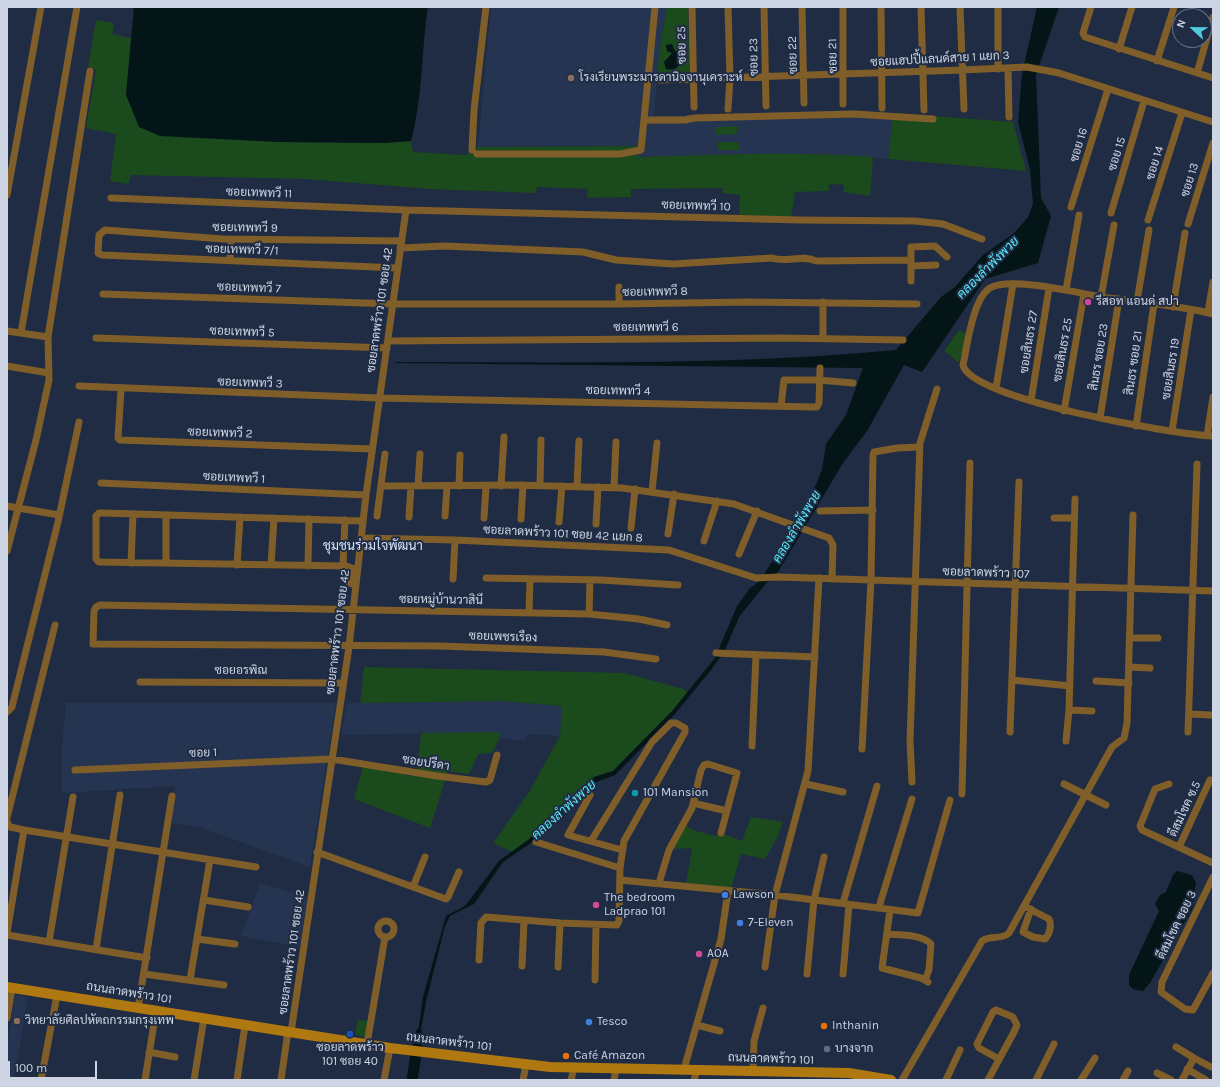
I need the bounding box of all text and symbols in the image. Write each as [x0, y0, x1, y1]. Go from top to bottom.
north arrow [1172, 8, 1212, 48]
text: N [1174, 18, 1189, 30]
street label: ซอย 25 [674, 26, 690, 64]
street label: ซอย 22 [785, 36, 801, 74]
street label: ซอย 23 [746, 38, 762, 76]
street label: ซอย 21 [825, 38, 841, 74]
street label: ซอยแฮปปี้แลนด์สาย 1 แยก 3 [870, 48, 1010, 70]
place label: โรงเรียนพระมารดานิจจานุเคราะห์ [579, 71, 743, 85]
marker: โรงเรียนพระมารดานิจจานุเคราะห์ [566, 73, 576, 83]
street label: ซอย 16 [1067, 126, 1091, 164]
street label: ซอย 15 [1105, 135, 1129, 173]
street label: ซอย 14 [1143, 144, 1167, 182]
street label: ซอย 13 [1178, 161, 1202, 199]
street label: ซอยเทพทวี 11 [226, 185, 292, 201]
street label: ซอยเทพทวี 10 [661, 198, 731, 214]
street label: ซอยเทพทวี 9 [212, 220, 278, 236]
water label: คลองลำพังพวย [954, 234, 1022, 302]
street label: ซอยเทพทวี 7/1 [205, 242, 279, 258]
street label: ซอยลาดพร้าว 101 ซอย 42 [364, 247, 396, 373]
street label: ซอยเทพทวี 7 [217, 280, 281, 296]
street label: ซอยเทพทวี 8 [622, 284, 688, 300]
place label: รีสอท แอนด่ สปา [1096, 295, 1179, 309]
marker: รีสอท แอนด่ สปา [1083, 297, 1093, 307]
street label: ซอยสินธร 27 [1017, 309, 1041, 375]
street label: ซอยสินธร 25 [1050, 317, 1076, 383]
street label: ซอยเทพทวี 6 [613, 321, 679, 335]
street label: สินธร ซอย 23 [1087, 322, 1111, 392]
street label: ซอยเทพทวี 5 [209, 324, 275, 340]
street label: สินธร ซอย 21 [1122, 330, 1146, 396]
street label: ซอยสินธร 19 [1159, 337, 1183, 401]
street label: ซอยเทพทวี 3 [217, 375, 283, 391]
street label: ซอยเทพทวี 4 [585, 383, 651, 399]
street label: ซอยเทพทวี 2 [187, 425, 253, 441]
street label: ซอยเทพทวี 1 [202, 469, 266, 487]
water label: คลองลำพังพวย [769, 488, 825, 566]
street label: ซอยลาดพร้าว 101 ซอย 42 แยก 8 [483, 523, 643, 545]
district label: ชุมชนร่วมใจพัฒนา [323, 538, 423, 554]
street label: ซอยลาดพร้าว 107 [942, 564, 1030, 582]
street label: ซอยลาดพร้าว 101 ซอย 42 [323, 569, 353, 695]
street label: ซอยหมู่บ้านวาสินี [399, 592, 483, 608]
street label: ซอยเพชรเรือง [468, 629, 538, 645]
street label: ซอยอรพิณ [215, 664, 267, 678]
street label: ซอย 1 [189, 745, 217, 761]
street label: ซอยปรีดา [401, 752, 451, 774]
water label: คลองลำพังพวย [529, 777, 599, 843]
street label: ดีสมโชค ซ.5 [1166, 779, 1204, 839]
place label: 101 Mansion [643, 786, 709, 800]
marker: 101 Mansion [630, 788, 640, 798]
place label: Lawson [733, 888, 774, 902]
street label: ดีสมโชค ซอย 3 [1154, 888, 1200, 962]
street label: ซอยลาดพร้าว 101 ซอย 42 [276, 889, 308, 1015]
marker: Lawson [720, 890, 730, 900]
place label: The bedroom Ladprao 101 [604, 891, 675, 919]
marker: The bedroom Ladprao 101 [591, 900, 601, 910]
place label: 7-Eleven [748, 916, 794, 930]
marker: 7-Eleven [735, 918, 745, 928]
place label: AOA [707, 947, 729, 961]
marker: AOA [694, 949, 704, 959]
street label: ถนนลาดพร้าว 101 [85, 979, 173, 1007]
place label: วิทยาลัยศิลปหัตถกรรมกรุงเทพ [25, 1014, 174, 1028]
place label: Tesco [597, 1015, 627, 1029]
marker: วิทยาลัยศิลปหัตถกรรมกรุงเทพ [12, 1016, 22, 1026]
marker: Tesco [584, 1017, 594, 1027]
place label: Inthanin [832, 1019, 879, 1033]
marker: Inthanin [819, 1021, 829, 1031]
marker: ซอยลาดพร้าว 101 ซอย 40 [345, 1029, 355, 1039]
street label: ถนนลาดพร้าว 101 [405, 1030, 493, 1054]
place label: ซอยลาดพร้าว 101 ซอย 40 [316, 1041, 384, 1069]
place label: บางจาก [835, 1042, 873, 1056]
marker: บางจาก [822, 1044, 832, 1054]
place label: Café Amazon [574, 1049, 645, 1063]
street label: ถนนลาดพร้าว 101 [728, 1050, 814, 1068]
marker: Café Amazon [561, 1051, 571, 1061]
scale bar [10, 1053, 99, 1079]
text: 100 m [15, 1061, 47, 1075]

